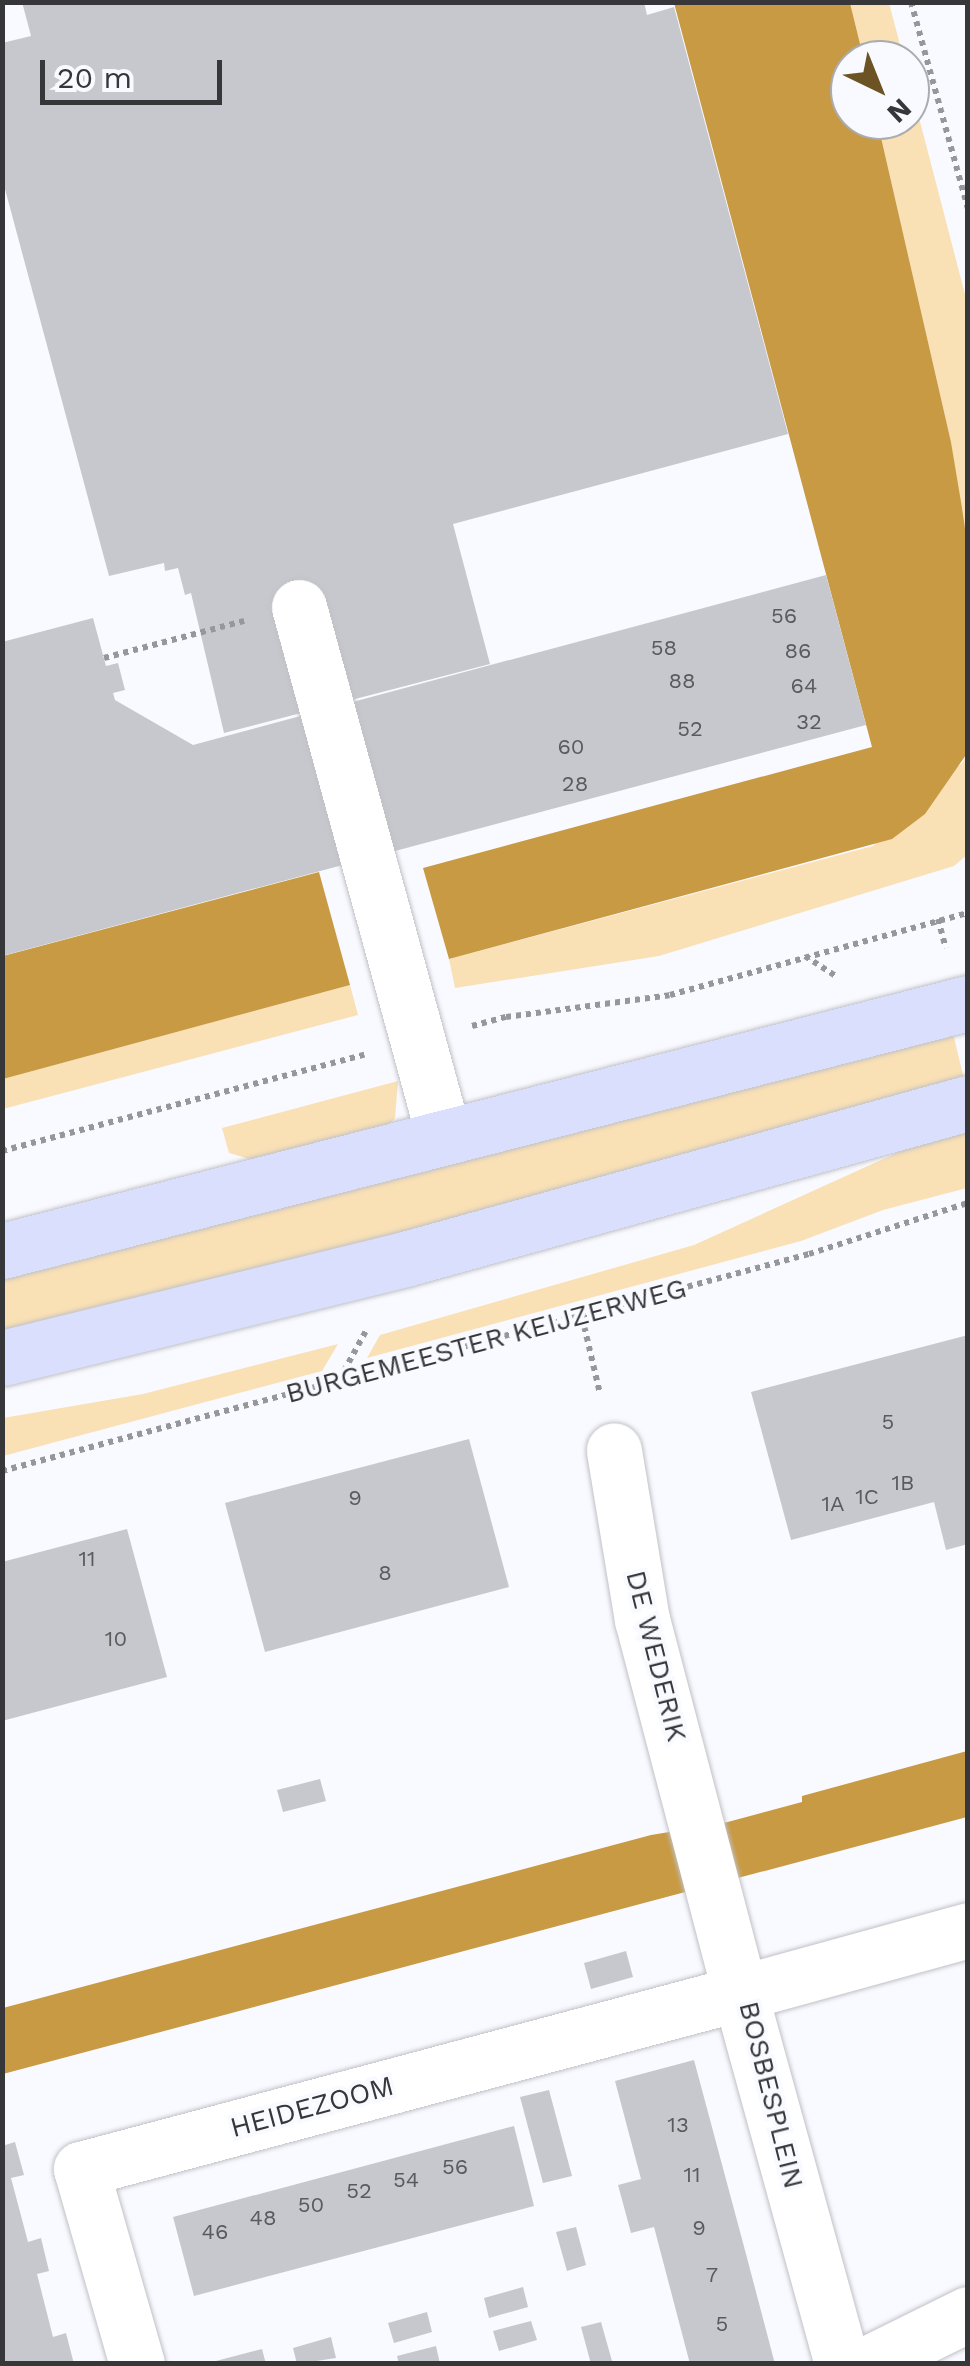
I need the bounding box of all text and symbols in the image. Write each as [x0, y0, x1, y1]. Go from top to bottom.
scale bar [45, 40, 228, 102]
north arrow [830, 40, 930, 140]
text: 20 m [57, 60, 132, 95]
text: N [881, 92, 918, 130]
house number: 56 [771, 603, 797, 629]
house number: 58 [651, 635, 677, 661]
house number: 86 [785, 638, 811, 664]
house number: 88 [668, 668, 696, 694]
house number: 64 [791, 673, 817, 699]
house number: 32 [796, 709, 822, 735]
house number: 52 [677, 716, 703, 742]
house number: 60 [557, 734, 585, 760]
house number: 28 [562, 771, 588, 797]
street label: BURGEMEESTER KEIJZERWEG [282, 1271, 690, 1411]
house number: 5 [882, 1409, 894, 1435]
house number: 1B [892, 1470, 914, 1496]
house number: 1C [855, 1484, 879, 1510]
house number: 9 [348, 1485, 362, 1511]
house number: 1A [821, 1491, 845, 1517]
house number: 11 [78, 1546, 96, 1572]
house number: 8 [378, 1560, 392, 1586]
street label: DE WEDERIK [618, 1567, 694, 1745]
house number: 10 [105, 1626, 127, 1652]
street label: BOSBESPLEIN [731, 1998, 811, 2192]
street label: HEIDEZOOM [227, 2069, 397, 2145]
house number: 13 [667, 2112, 689, 2138]
house number: 56 [442, 2154, 468, 2180]
house number: 11 [683, 2162, 701, 2188]
house number: 54 [393, 2167, 419, 2193]
house number: 52 [346, 2178, 372, 2204]
house number: 50 [298, 2192, 324, 2218]
house number: 48 [250, 2205, 276, 2231]
house number: 9 [692, 2215, 706, 2241]
house number: 46 [202, 2219, 228, 2245]
house number: 7 [706, 2262, 718, 2288]
house number: 5 [716, 2311, 728, 2337]

